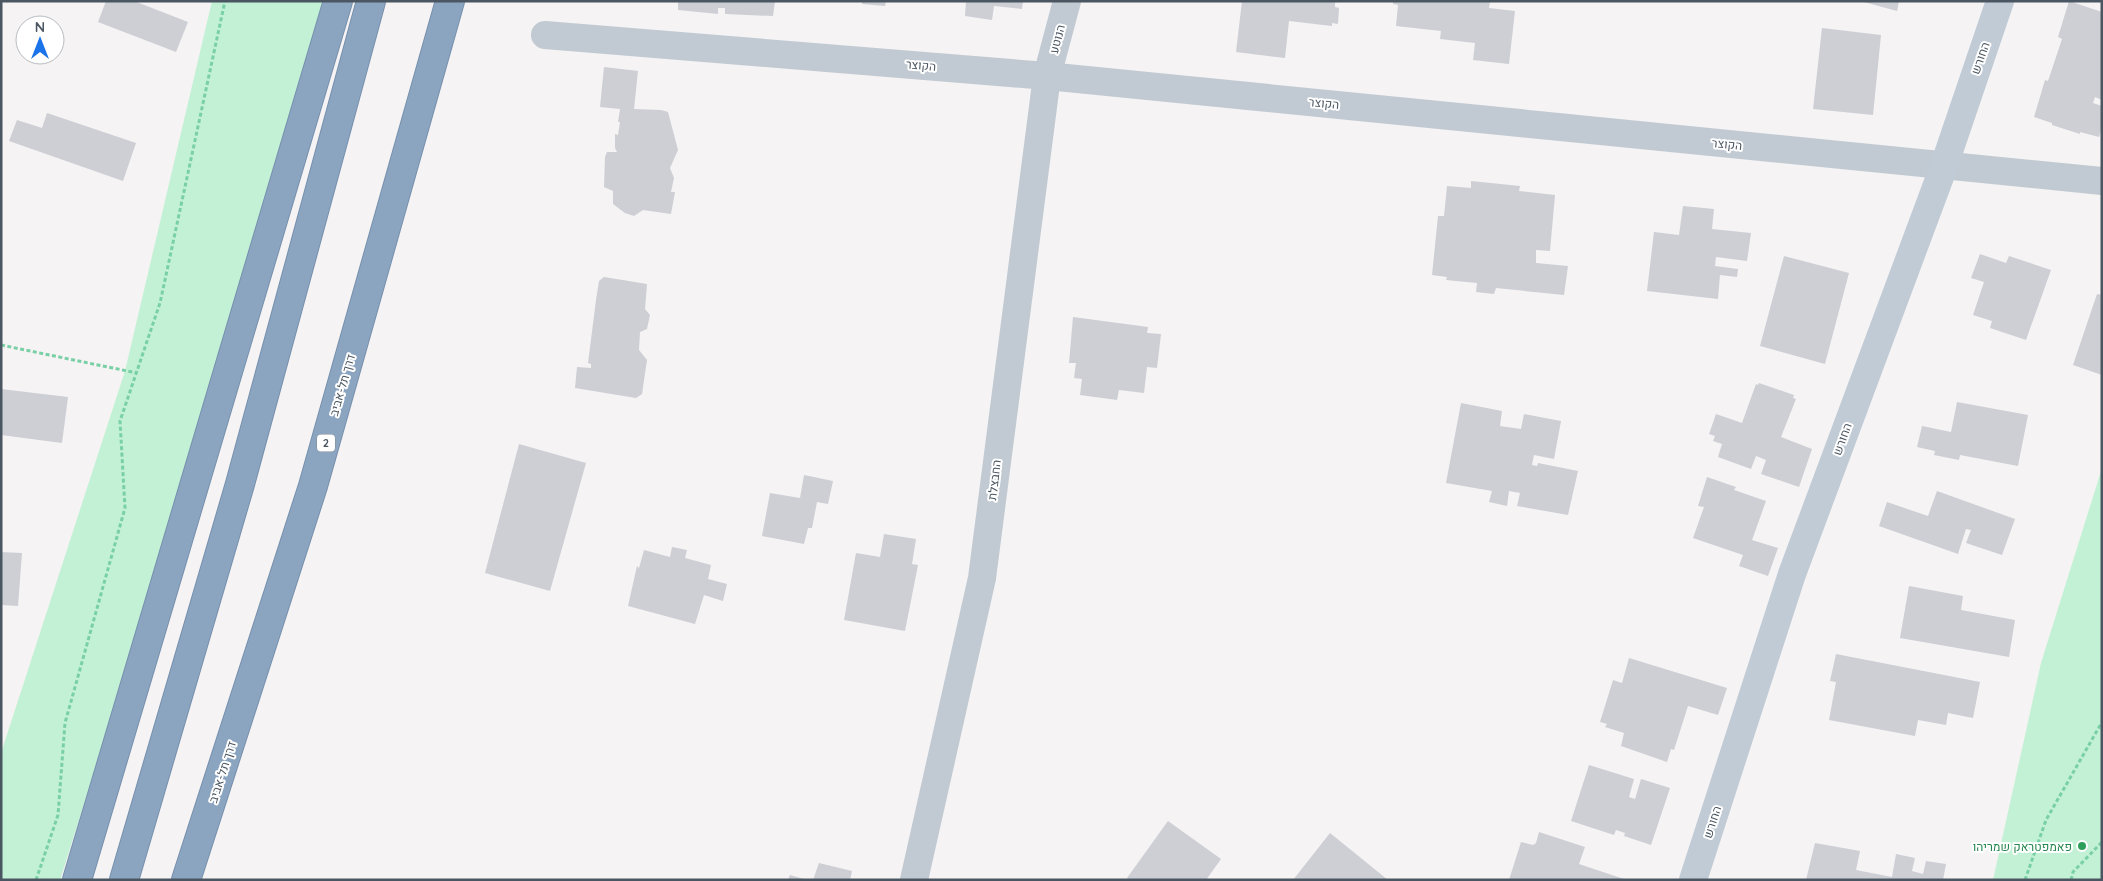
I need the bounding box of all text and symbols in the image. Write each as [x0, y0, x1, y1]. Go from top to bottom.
north arrow [15, 15, 65, 65]
text: N [35, 18, 45, 36]
street label: הנוטע [1046, 23, 1068, 55]
street label: החורש [1967, 40, 1993, 76]
street label: הקוצר [905, 56, 937, 74]
street label: הקוצר [1308, 94, 1340, 112]
street label: הקוצר [1711, 135, 1743, 153]
street label: דרך תל-אביב [326, 352, 358, 418]
street label: החורש [1829, 421, 1855, 457]
road number: 2 [317, 434, 335, 452]
street label: החבצלת [984, 459, 1004, 501]
street label: דרך תל-אביב [205, 739, 239, 805]
street label: החורש [1700, 804, 1724, 840]
place label: פאמפטראק שמריהו [1973, 839, 2072, 854]
marker: פאמפטראק שמריהו [2076, 840, 2088, 852]

